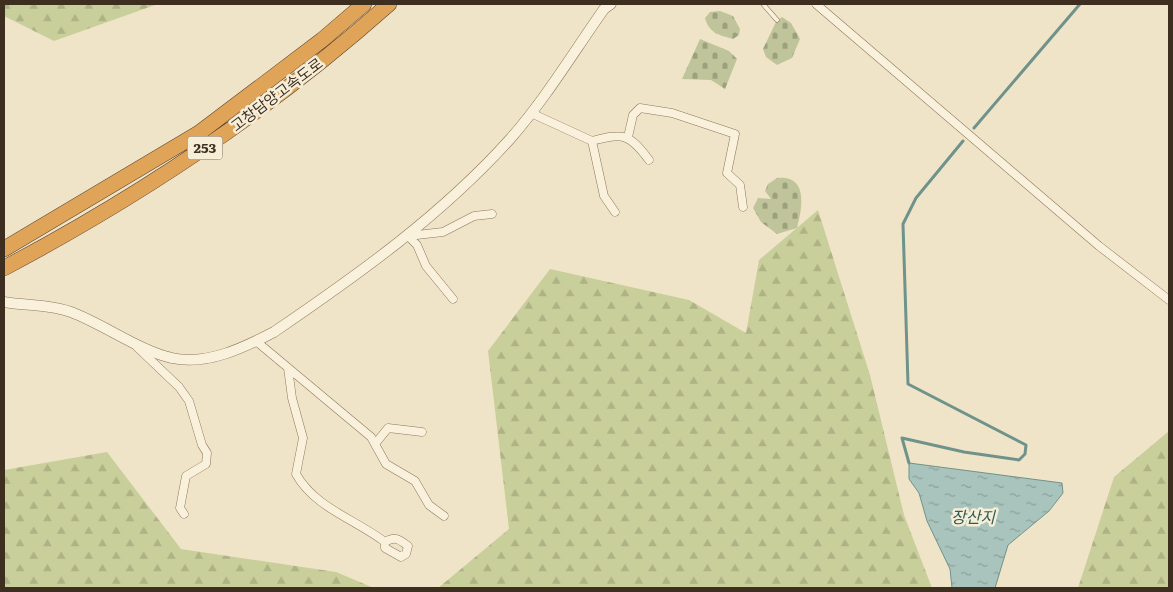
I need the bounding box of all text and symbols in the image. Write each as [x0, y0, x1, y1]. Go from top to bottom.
street label: 고창담양고속도로 [225, 51, 327, 136]
road number: 253 [188, 136, 222, 160]
water label: 장산지 [951, 504, 996, 528]

